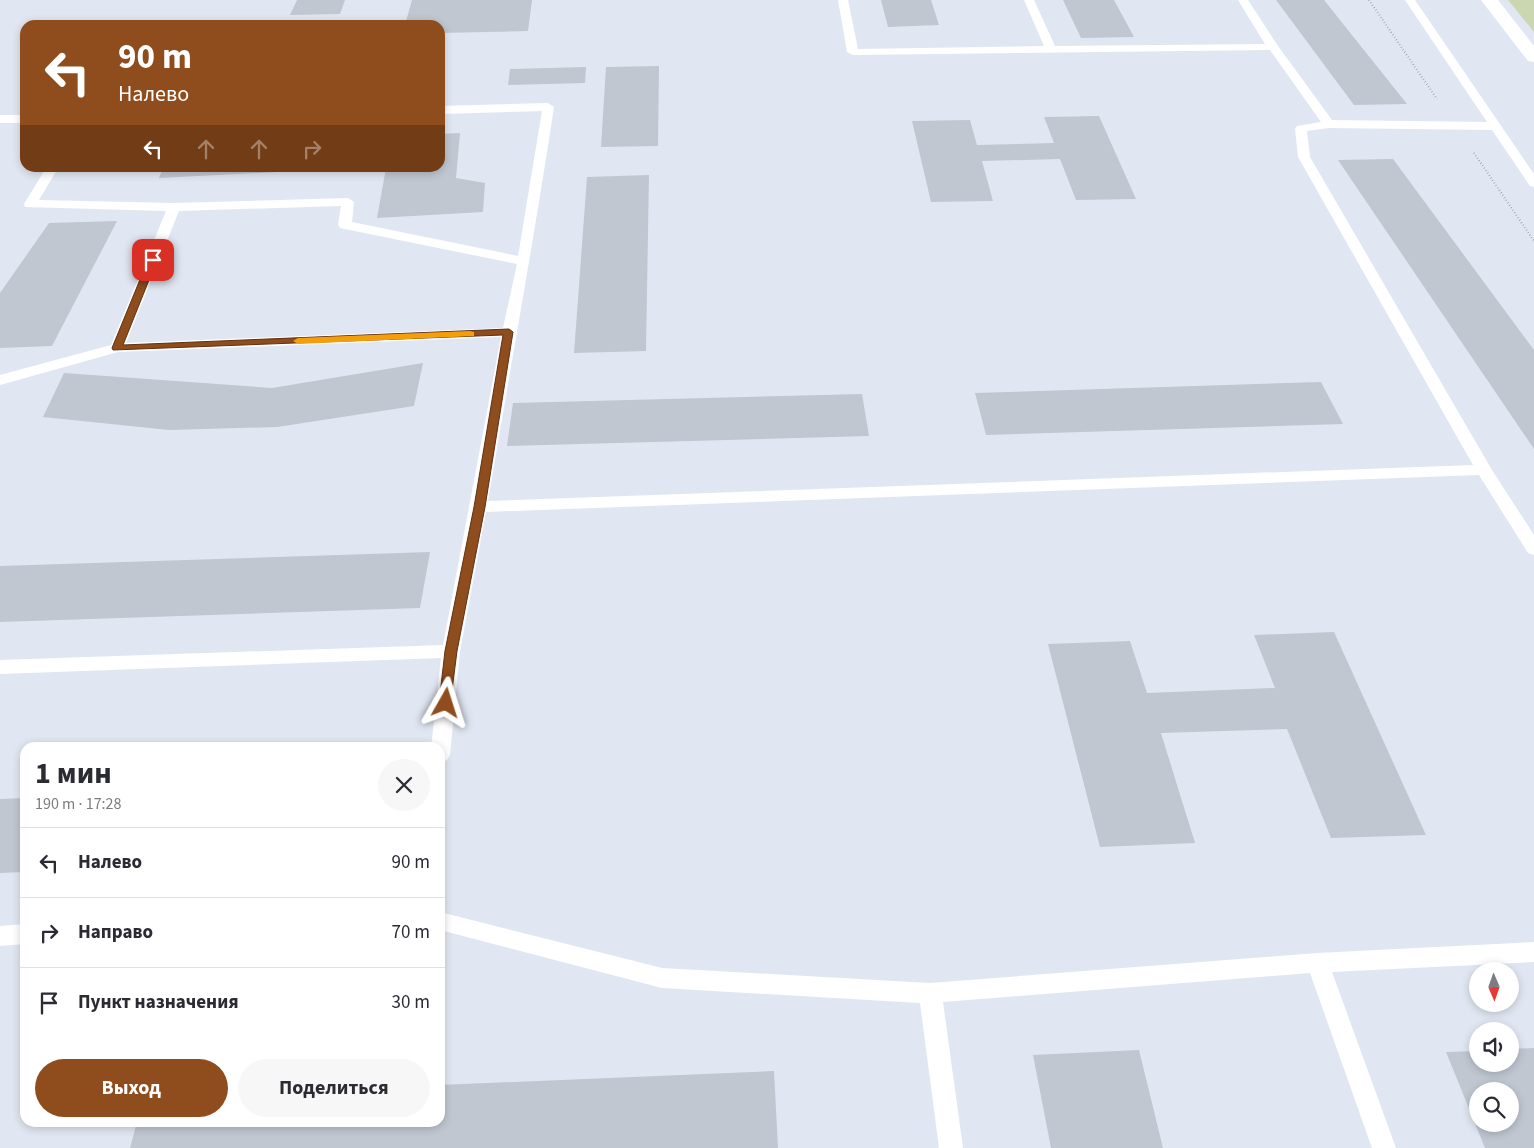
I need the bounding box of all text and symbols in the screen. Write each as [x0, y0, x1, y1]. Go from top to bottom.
text: 90 m [118, 32, 192, 82]
icon: left [35, 40, 100, 105]
text: Налево [118, 78, 189, 110]
icon: left [139, 135, 167, 163]
icon: ahead [192, 135, 220, 163]
icon: ahead [245, 135, 273, 163]
icon: right [298, 135, 326, 163]
pin [132, 239, 174, 281]
icon: arrive [139, 246, 167, 274]
position arrow [419, 676, 471, 728]
text: 1 мин [35, 752, 112, 795]
button: close [378, 759, 430, 811]
text: 190 m · 17:28 [35, 793, 122, 815]
icon: left [35, 849, 63, 877]
text: Налево [78, 849, 142, 876]
text: 90 m [392, 849, 430, 876]
icon: right [35, 919, 63, 947]
text: Направо [78, 919, 153, 946]
text: 70 m [392, 919, 430, 946]
north arrow [1469, 962, 1519, 1012]
map controls [1469, 962, 1519, 1132]
icon: arrive [35, 989, 63, 1017]
text: Пункт назначения [78, 989, 239, 1016]
text: 30 m [392, 989, 430, 1016]
button: sound [1469, 1022, 1519, 1072]
button: Выход [35, 1059, 228, 1117]
button: Поделиться [238, 1059, 430, 1117]
button: search [1469, 1082, 1519, 1132]

